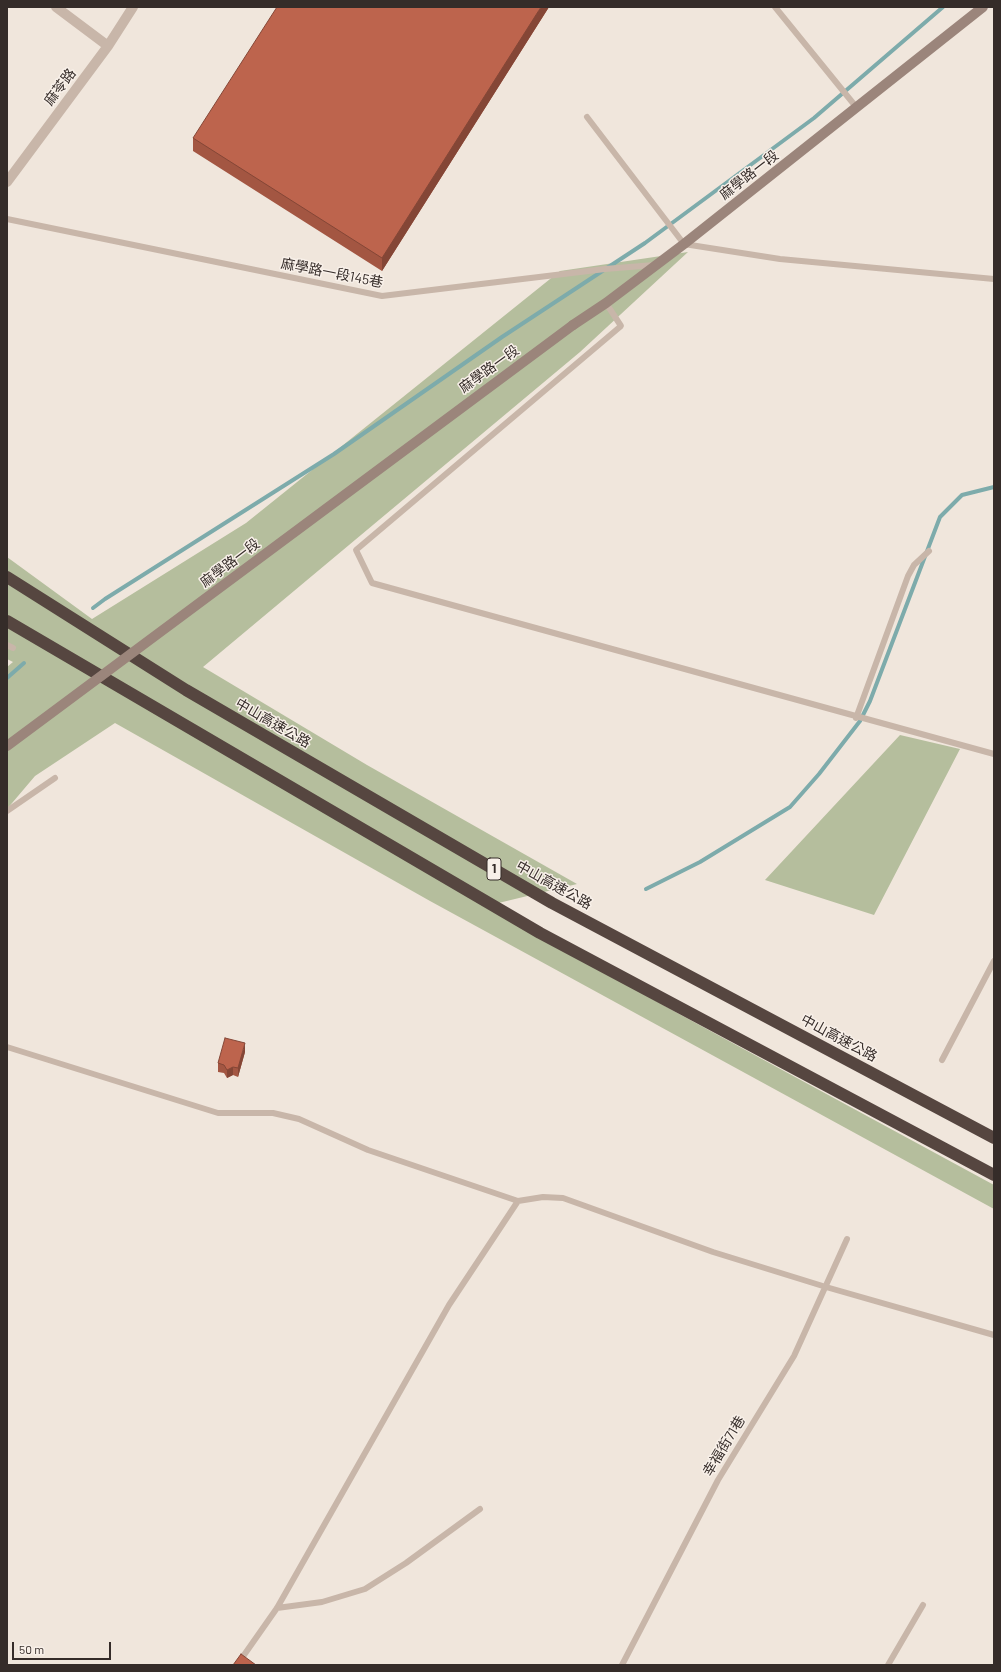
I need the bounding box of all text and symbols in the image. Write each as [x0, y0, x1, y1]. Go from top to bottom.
street label: 麻苓路 [41, 65, 79, 109]
street label: 麻學路一段 [716, 147, 782, 203]
street label: 麻學路一段145巷 [279, 255, 385, 291]
street label: 麻學路一段 [456, 342, 522, 396]
street label: 麻學路一段 [197, 535, 263, 591]
street label: 中山高速公路 [232, 695, 314, 751]
street label: 中山高速公路 [513, 857, 595, 913]
road number: 1 [487, 858, 501, 880]
street label: 中山高速公路 [798, 1011, 880, 1065]
street label: 幸福街71巷 [699, 1413, 749, 1479]
scale bar [14, 1634, 113, 1660]
text: 50 m [19, 1642, 44, 1656]

